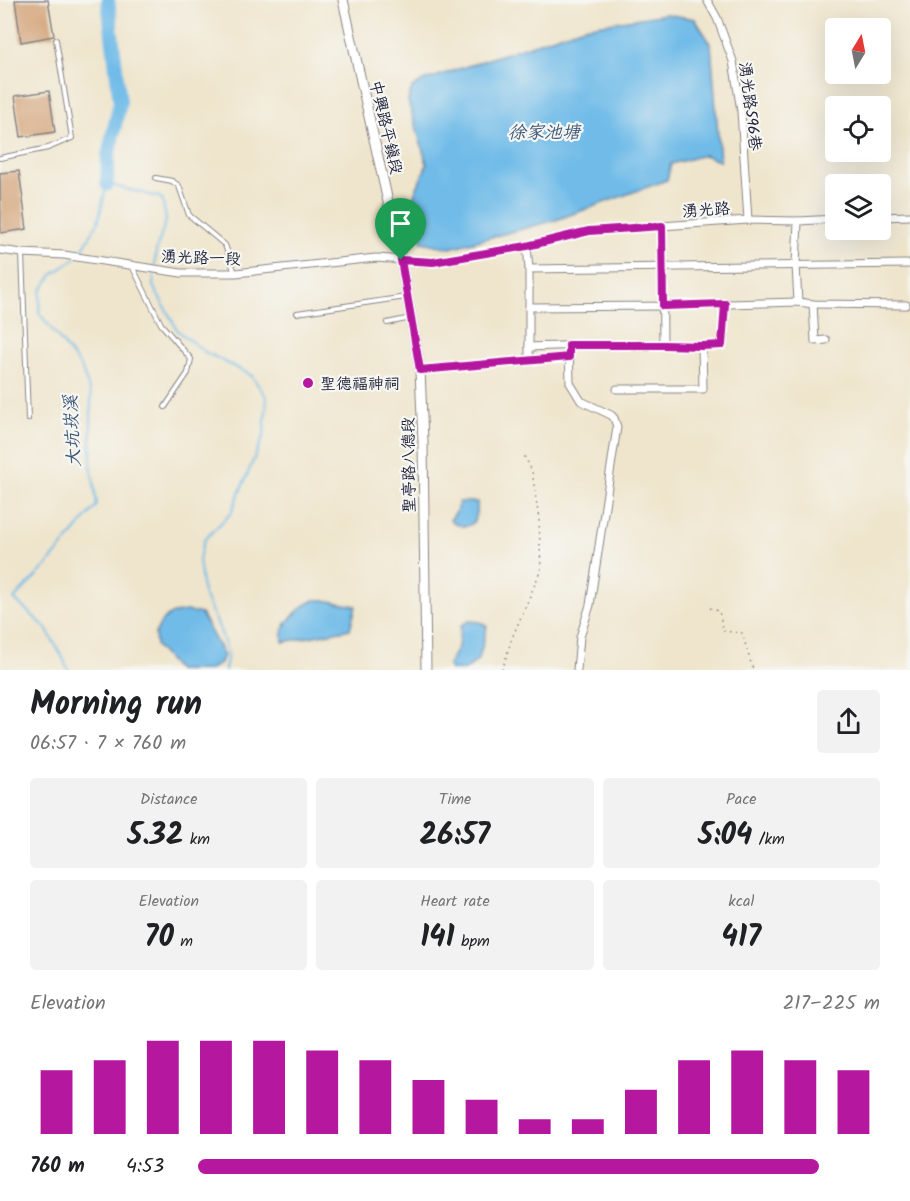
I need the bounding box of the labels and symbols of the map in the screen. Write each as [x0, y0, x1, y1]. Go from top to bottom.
north arrow [825, 18, 891, 84]
street label: 湧光路596巷 [732, 60, 767, 152]
street label: 中興路平鎮段 [363, 78, 409, 177]
water label: 徐家池塘 [508, 119, 582, 148]
street label: 湧光路 [681, 196, 731, 225]
pin [375, 198, 426, 260]
street label: 湧光路一段 [161, 245, 241, 272]
place label: 聖德福神祠 [320, 372, 400, 397]
marker: 聖德福神祠 [301, 376, 315, 390]
water label: 大坑崁溪 [57, 393, 90, 468]
street label: 聖亭路八德段 [396, 417, 423, 513]

